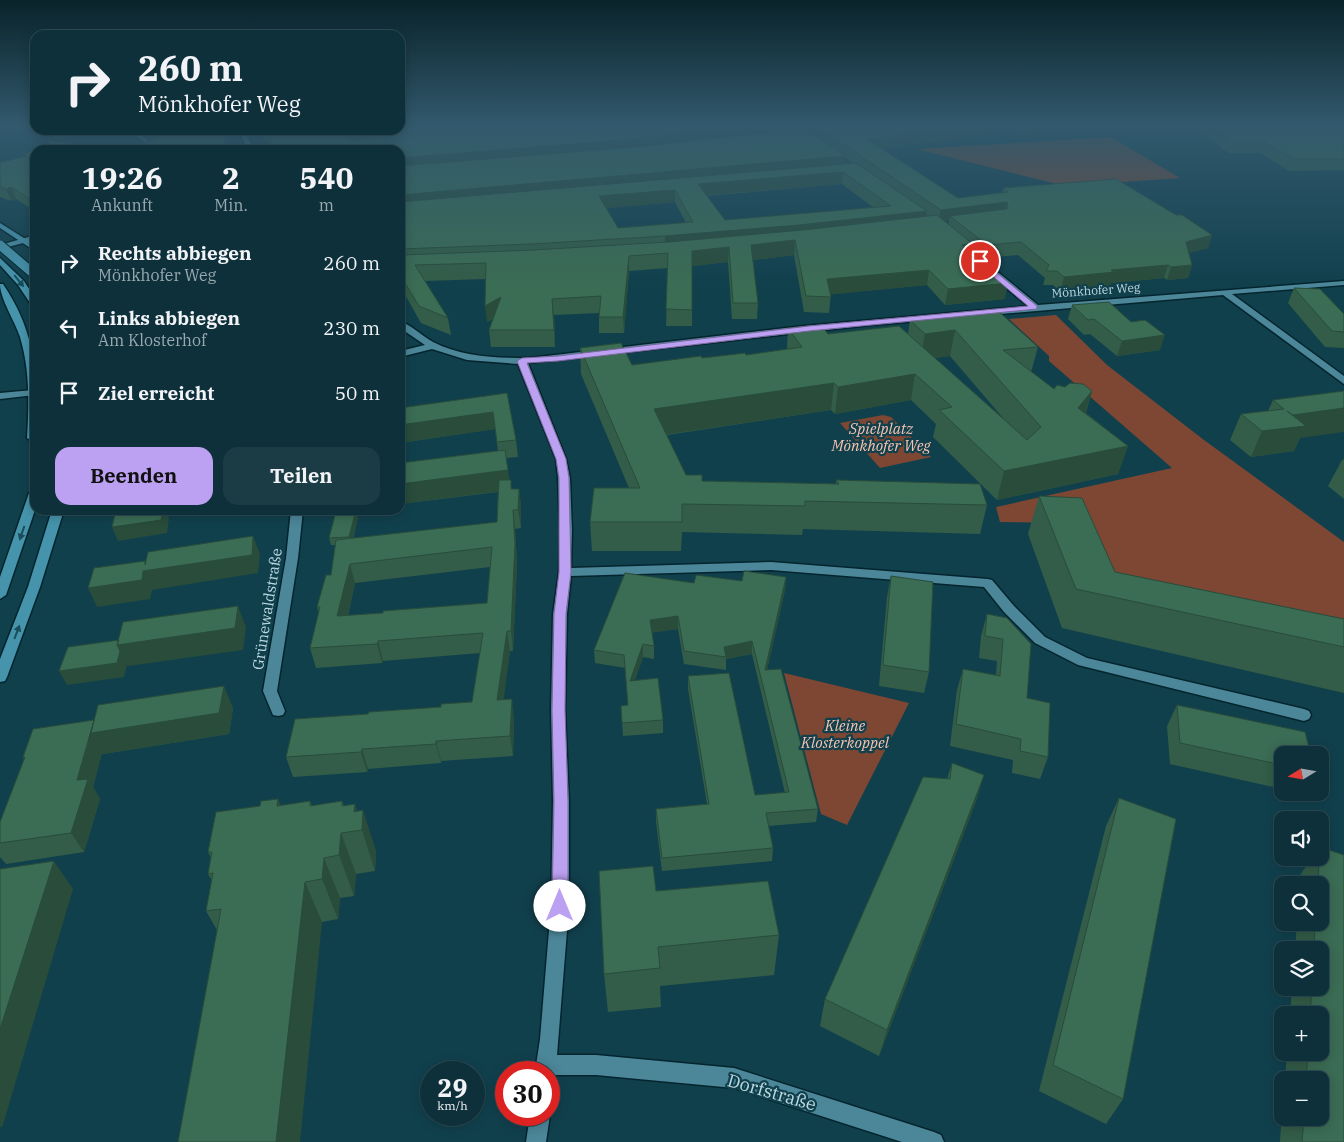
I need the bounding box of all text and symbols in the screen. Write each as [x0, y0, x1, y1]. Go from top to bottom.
text: 260 m [138, 45, 243, 91]
icon: right [55, 50, 120, 115]
text: Mönkhofer Weg [138, 89, 301, 118]
text: 19:26 [82, 158, 163, 197]
text: 2 [222, 158, 240, 197]
text: 540 [299, 158, 353, 197]
text: Ankunft [91, 195, 153, 215]
text: Min. [214, 195, 248, 215]
text: m [319, 195, 334, 215]
pin [959, 240, 1001, 282]
text: Rechts abbiegen [98, 241, 252, 265]
icon: arrive [966, 247, 994, 275]
icon: right [55, 249, 83, 277]
text: 260 m [323, 251, 380, 275]
text: Mönkhofer Weg [98, 265, 216, 285]
one-way arrow [13, 274, 24, 287]
street label: Mönkhofer Weg [1051, 279, 1141, 301]
text: Links abbiegen [98, 306, 240, 330]
icon: left [55, 314, 83, 342]
text: 230 m [323, 316, 380, 340]
text: Am Klosterhof [98, 330, 206, 350]
icon: arrive [55, 379, 83, 407]
text: Ziel erreicht [98, 381, 214, 405]
text: 50 m [335, 381, 380, 405]
park label: Spielplatz Mönkhofer Weg [831, 419, 931, 455]
button: Beenden [55, 447, 213, 505]
button: Teilen [223, 447, 380, 505]
one-way arrow [17, 526, 25, 541]
street label: Grünewaldstraße [248, 547, 286, 671]
one-way arrow [13, 624, 21, 639]
park label: Kleine Klosterkoppel [800, 716, 890, 752]
north arrow [1274, 746, 1329, 801]
map controls [1274, 746, 1329, 1126]
button: sound [1274, 811, 1329, 866]
button: search [1274, 876, 1329, 931]
position arrow [533, 879, 585, 931]
button: layers [1274, 941, 1329, 996]
button: + [1274, 1006, 1329, 1061]
speed limit sign: 30 [495, 1061, 560, 1126]
street label: Dorfstraße [725, 1068, 819, 1116]
text: 29 [437, 1071, 468, 1104]
button: − [1274, 1071, 1329, 1126]
text: km/h [437, 1098, 468, 1113]

